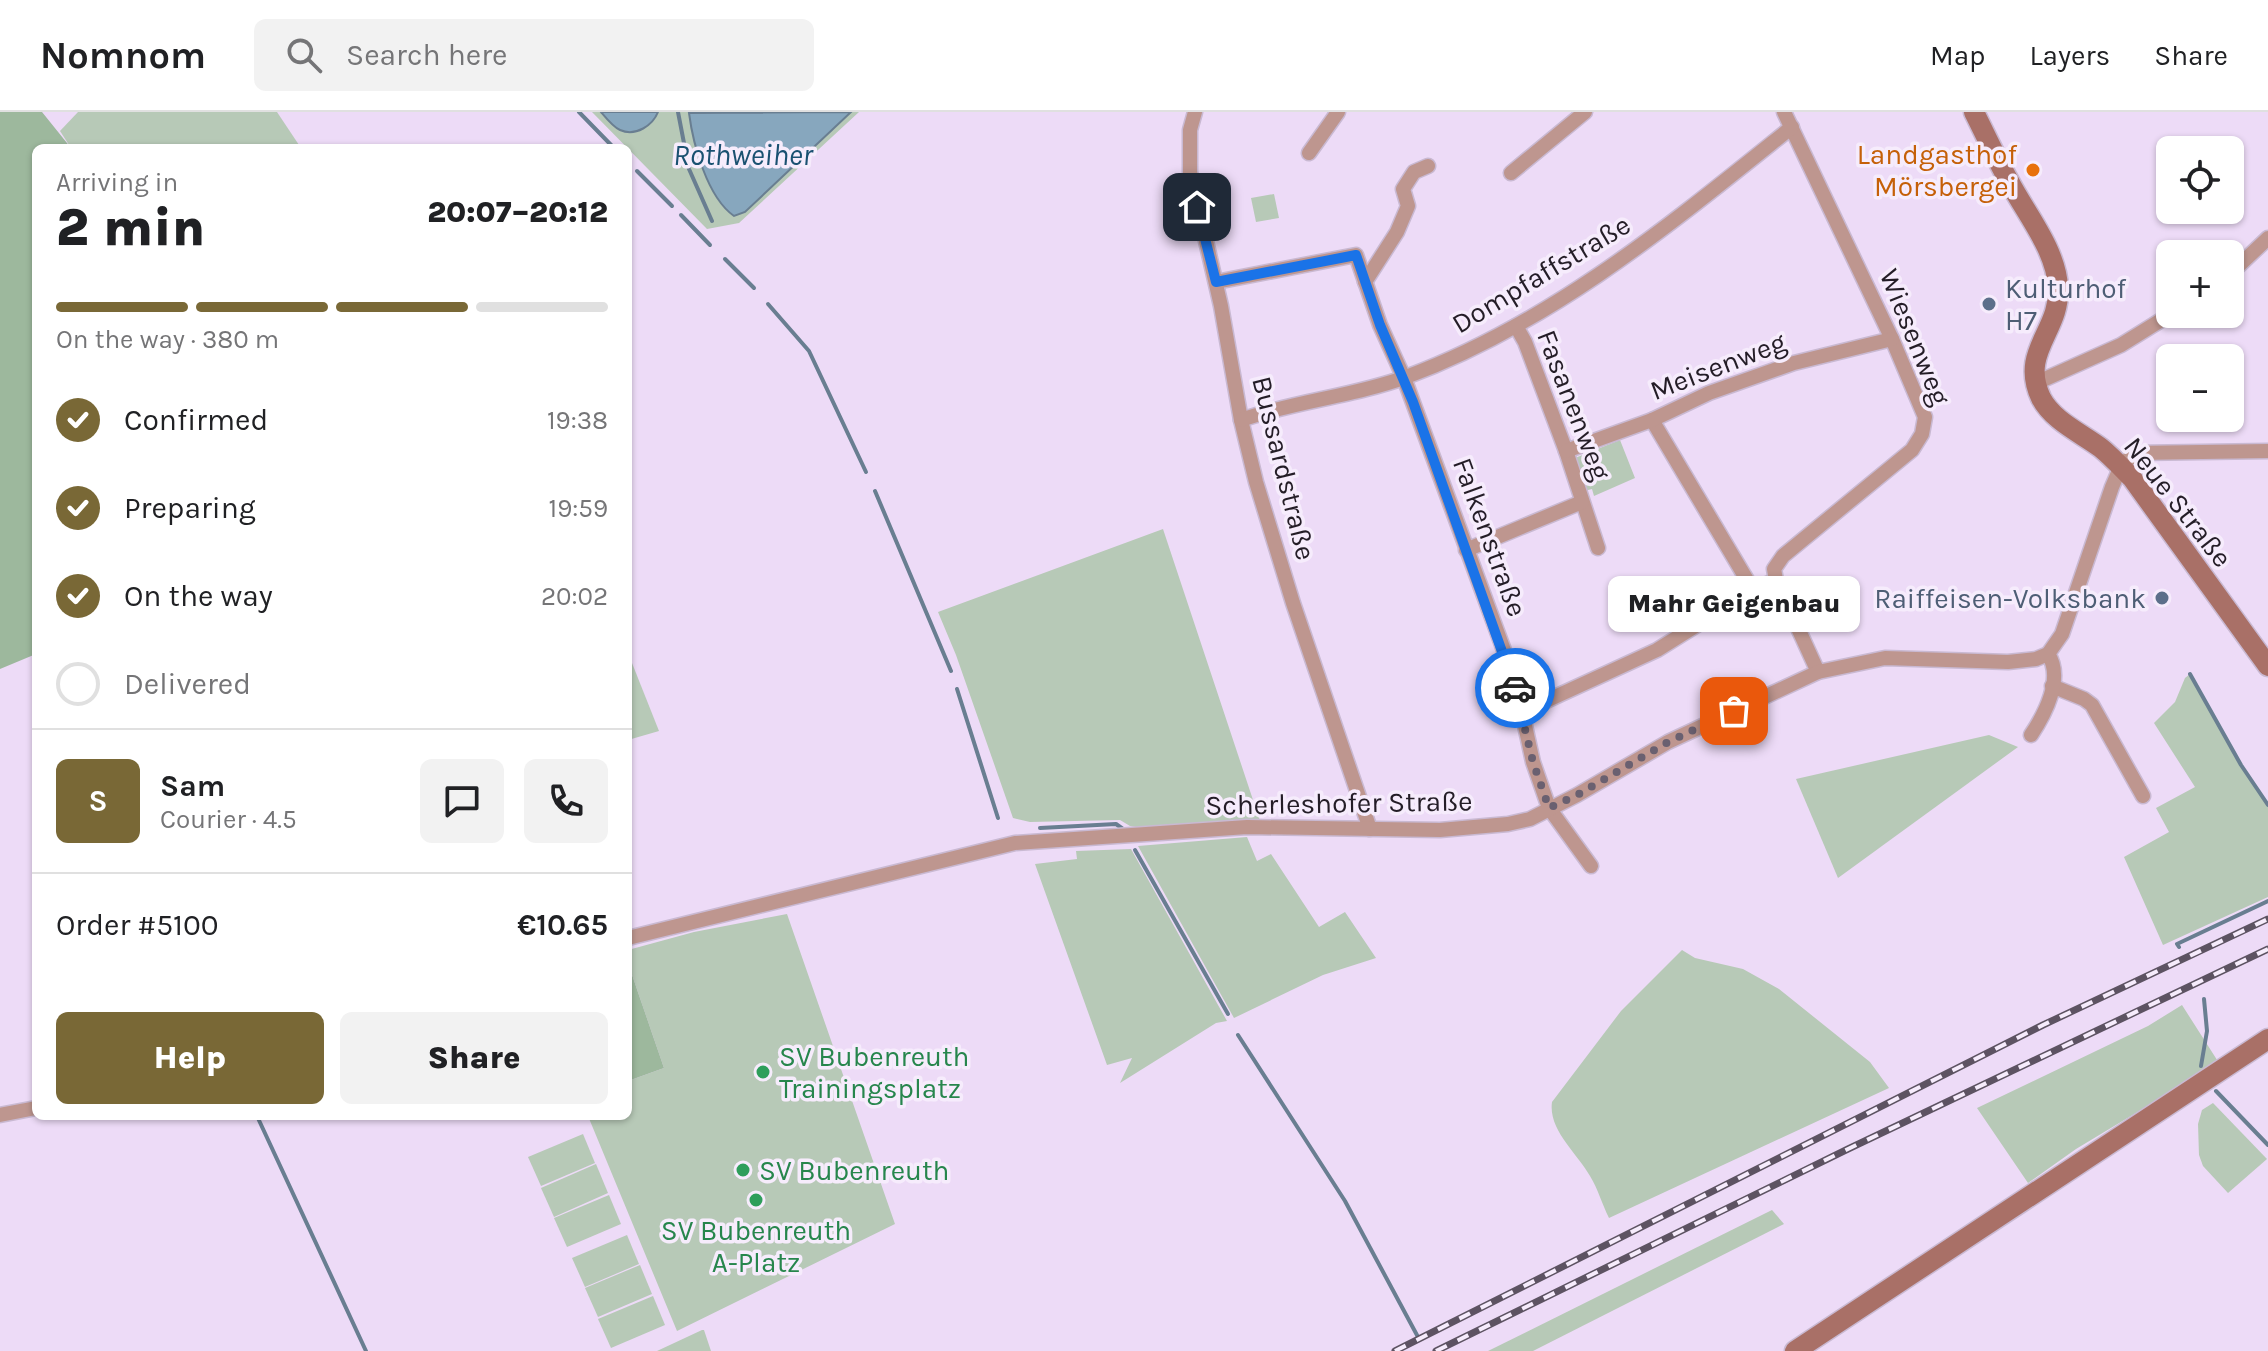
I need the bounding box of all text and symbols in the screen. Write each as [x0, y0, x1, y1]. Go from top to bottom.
search box [254, 19, 814, 91]
text: Nomnom [40, 33, 206, 78]
icon: search [282, 33, 326, 77]
text: Search here [346, 37, 507, 73]
text: Map [1930, 39, 1985, 72]
text: Layers [2029, 39, 2110, 72]
text: Share [2154, 39, 2228, 72]
map controls [2156, 136, 2244, 432]
button: locate [2156, 136, 2244, 224]
water label: Rothweiher [673, 137, 815, 173]
place label: Landgasthof Mörsbergei [1857, 138, 2017, 203]
marker: Landgasthof Mörsbergei [2024, 161, 2042, 179]
text: Arriving in [56, 167, 178, 198]
pin [1163, 173, 1231, 241]
icon: home [1175, 185, 1219, 229]
text: 20:07–20:12 [427, 194, 608, 230]
text: 2 min [56, 197, 205, 258]
street label: Dompfaffstraße [1446, 208, 1636, 340]
button: + [2156, 240, 2244, 328]
street label: Wiesenweg [1873, 264, 1957, 410]
place label: Kulturhof H7 [2005, 272, 2127, 337]
marker: Kulturhof H7 [1980, 295, 1998, 313]
text: On the way · 380 m [56, 324, 279, 355]
street label: Fasanenweg [1530, 325, 1618, 485]
street label: Meisenweg [1645, 325, 1791, 407]
button: − [2156, 344, 2244, 432]
street label: Bussardstraße [1245, 373, 1323, 563]
icon: check [56, 398, 100, 442]
text: Confirmed [124, 402, 268, 438]
text: 19:38 [547, 405, 608, 436]
street label: Neue Straße [2117, 430, 2239, 574]
street label: Falkenstraße [1446, 453, 1534, 621]
icon: check [56, 486, 100, 530]
text: Preparing [124, 490, 256, 526]
text: 19:59 [549, 493, 608, 524]
icon: check [56, 574, 100, 618]
callout: Mahr Geigenbau [1608, 575, 1860, 631]
text: On the way [124, 578, 273, 614]
text: 20:02 [541, 581, 608, 612]
place label: Raiffeisen-Volksbank [1874, 582, 2146, 615]
text: Mahr Geigenbau [1628, 588, 1840, 619]
marker: Raiffeisen-Volksbank [2153, 589, 2171, 607]
courier [1475, 648, 1555, 728]
text: Delivered [124, 666, 251, 702]
icon: car [1493, 666, 1537, 710]
pin [1700, 677, 1768, 745]
icon: bag [1712, 689, 1756, 733]
button: chat [420, 759, 504, 843]
button: phone [524, 759, 608, 843]
text: Sam [160, 768, 225, 804]
text: S [88, 783, 108, 819]
street label: Scherleshofer Straße [1205, 784, 1473, 822]
text: Courier · 4.5 [160, 804, 297, 835]
text: Order #5100 [56, 907, 219, 943]
text: €10.65 [517, 907, 608, 943]
button: Help [56, 1012, 324, 1104]
button: Share [340, 1012, 608, 1104]
place label: SV Bubenreuth Trainingsplatz [779, 1040, 969, 1105]
marker: SV Bubenreuth Trainingsplatz [754, 1063, 772, 1081]
place label: SV Bubenreuth [759, 1154, 949, 1187]
marker: SV Bubenreuth [734, 1161, 752, 1179]
marker: SV Bubenreuth A-Platz [747, 1191, 765, 1209]
place label: SV Bubenreuth A-Platz [661, 1214, 851, 1279]

